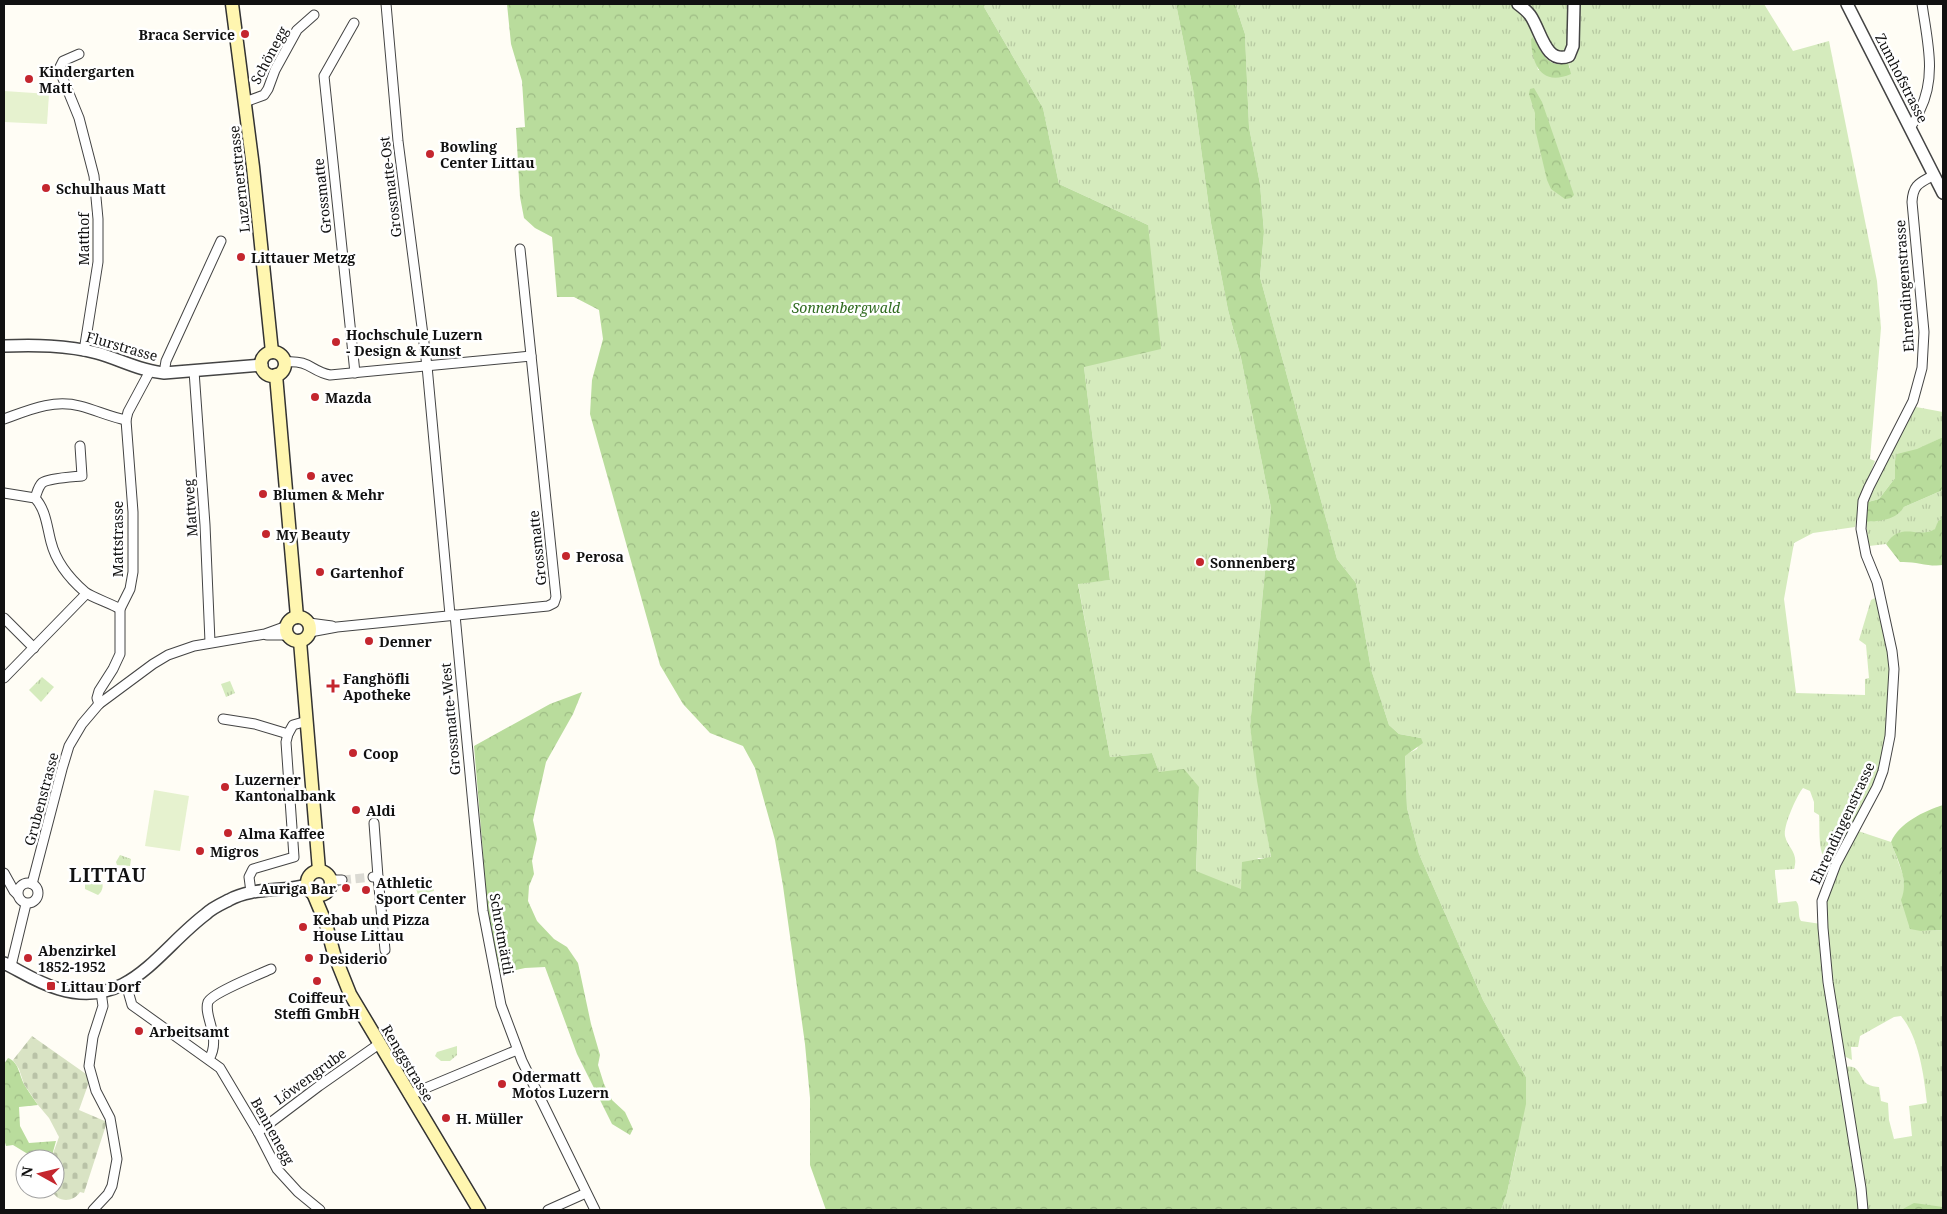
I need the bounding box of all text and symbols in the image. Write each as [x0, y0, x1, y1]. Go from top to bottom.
street label: Schönegg [246, 22, 292, 87]
place label: Braca Service [138, 25, 235, 44]
marker: Braca Service [239, 28, 251, 40]
street label: Zumhofstrasse [1871, 30, 1933, 126]
place label: Kindergarten Matt [39, 62, 135, 97]
marker: Kindergarten Matt [23, 73, 35, 85]
street label: Luzernerstrasse [224, 125, 254, 233]
street label: Grossmatte-Ost [374, 135, 406, 239]
place label: Bowling Center Littau [440, 137, 535, 172]
marker: Bowling Center Littau [424, 148, 436, 160]
street label: Grossmatte [309, 157, 335, 235]
place label: Schulhaus Matt [56, 179, 166, 198]
marker: Schulhaus Matt [40, 182, 52, 194]
street label: Matthof [74, 211, 93, 266]
street label: Ehrendingenstrasse [1890, 219, 1918, 353]
place label: Littauer Metzg [251, 248, 356, 267]
marker: Littauer Metzg [235, 251, 247, 263]
park label: Sonnenbergwald [792, 298, 901, 317]
place label: Hochschule Luzern - Design & Kunst [346, 325, 483, 360]
street label: Flurstrasse [84, 327, 160, 365]
marker: Hochschule Luzern - Design & Kunst [330, 336, 342, 348]
place label: Mazda [325, 388, 372, 407]
marker: Mazda [309, 391, 321, 403]
place label: avec [321, 467, 353, 486]
marker: avec [305, 470, 317, 482]
street label: Mattweg [178, 478, 201, 538]
place label: Blumen & Mehr [273, 485, 385, 504]
marker: Blumen & Mehr [257, 488, 269, 500]
street label: Mattstrasse [108, 501, 127, 577]
street label: Grossmatte [524, 509, 550, 587]
place label: My Beauty [276, 525, 351, 544]
marker: My Beauty [260, 528, 272, 540]
place label: Perosa [576, 547, 624, 566]
marker: Perosa [560, 550, 572, 562]
place label: Sonnenberg [1210, 553, 1295, 572]
marker: Sonnenberg [1194, 556, 1206, 568]
place label: Gartenhof [330, 563, 404, 582]
marker: Gartenhof [314, 566, 326, 578]
place label: Denner [379, 632, 432, 651]
marker: Denner [363, 635, 375, 647]
street label: Grossmatte-West [436, 662, 464, 776]
place label: Fanghöfli Apotheke [343, 669, 411, 704]
marker: Fanghöfli Apotheke [327, 680, 339, 692]
place label: Coop [363, 744, 399, 763]
marker: Coop [347, 747, 359, 759]
street label: Grubenstrasse [19, 750, 63, 848]
street label: Ehrendingenstrasse [1805, 759, 1879, 887]
place label: Luzerner Kantonalbank [235, 770, 336, 805]
marker: Luzerner Kantonalbank [219, 781, 231, 793]
place label: Aldi [366, 801, 396, 820]
marker: Aldi [350, 804, 362, 816]
place label: Alma Kaffee [238, 824, 325, 843]
marker: Alma Kaffee [222, 827, 234, 839]
place label: Migros [210, 842, 259, 861]
marker: Migros [194, 845, 206, 857]
district label: LITTAU [69, 862, 147, 888]
place label: Athletic Sport Center [376, 873, 467, 908]
place label: Auriga Bar [259, 879, 337, 898]
marker: Auriga Bar [340, 882, 352, 894]
marker: Athletic Sport Center [360, 884, 372, 896]
street label: Schrotmättli [485, 892, 519, 977]
place label: Kebab und Pizza House Littau [313, 910, 430, 945]
marker: Kebab und Pizza House Littau [297, 921, 309, 933]
place label: Abenzirkel 1852-1952 [38, 941, 116, 976]
place label: Desiderio [319, 949, 387, 968]
marker: Abenzirkel 1852-1952 [22, 952, 34, 964]
marker: Desiderio [303, 952, 315, 964]
marker: Coiffeur Steffi GmbH [311, 975, 323, 987]
place label: Littau Dorf [61, 977, 141, 996]
marker: Littau Dorf [45, 980, 57, 992]
place label: Coiffeur Steffi GmbH [274, 988, 360, 1023]
street label: Renggstrasse [378, 1021, 438, 1105]
place label: Arbeitsamt [149, 1022, 229, 1041]
marker: Arbeitsamt [133, 1025, 145, 1037]
street label: Löwengrube [270, 1043, 350, 1109]
place label: Odermatt Motos Luzern [512, 1067, 609, 1102]
marker: Odermatt Motos Luzern [496, 1078, 508, 1090]
street label: Bennenegg [247, 1094, 299, 1168]
place label: H. Müller [456, 1109, 524, 1128]
marker: H. Müller [440, 1112, 452, 1124]
north arrow [15, 1149, 65, 1199]
text: N [16, 1165, 37, 1179]

